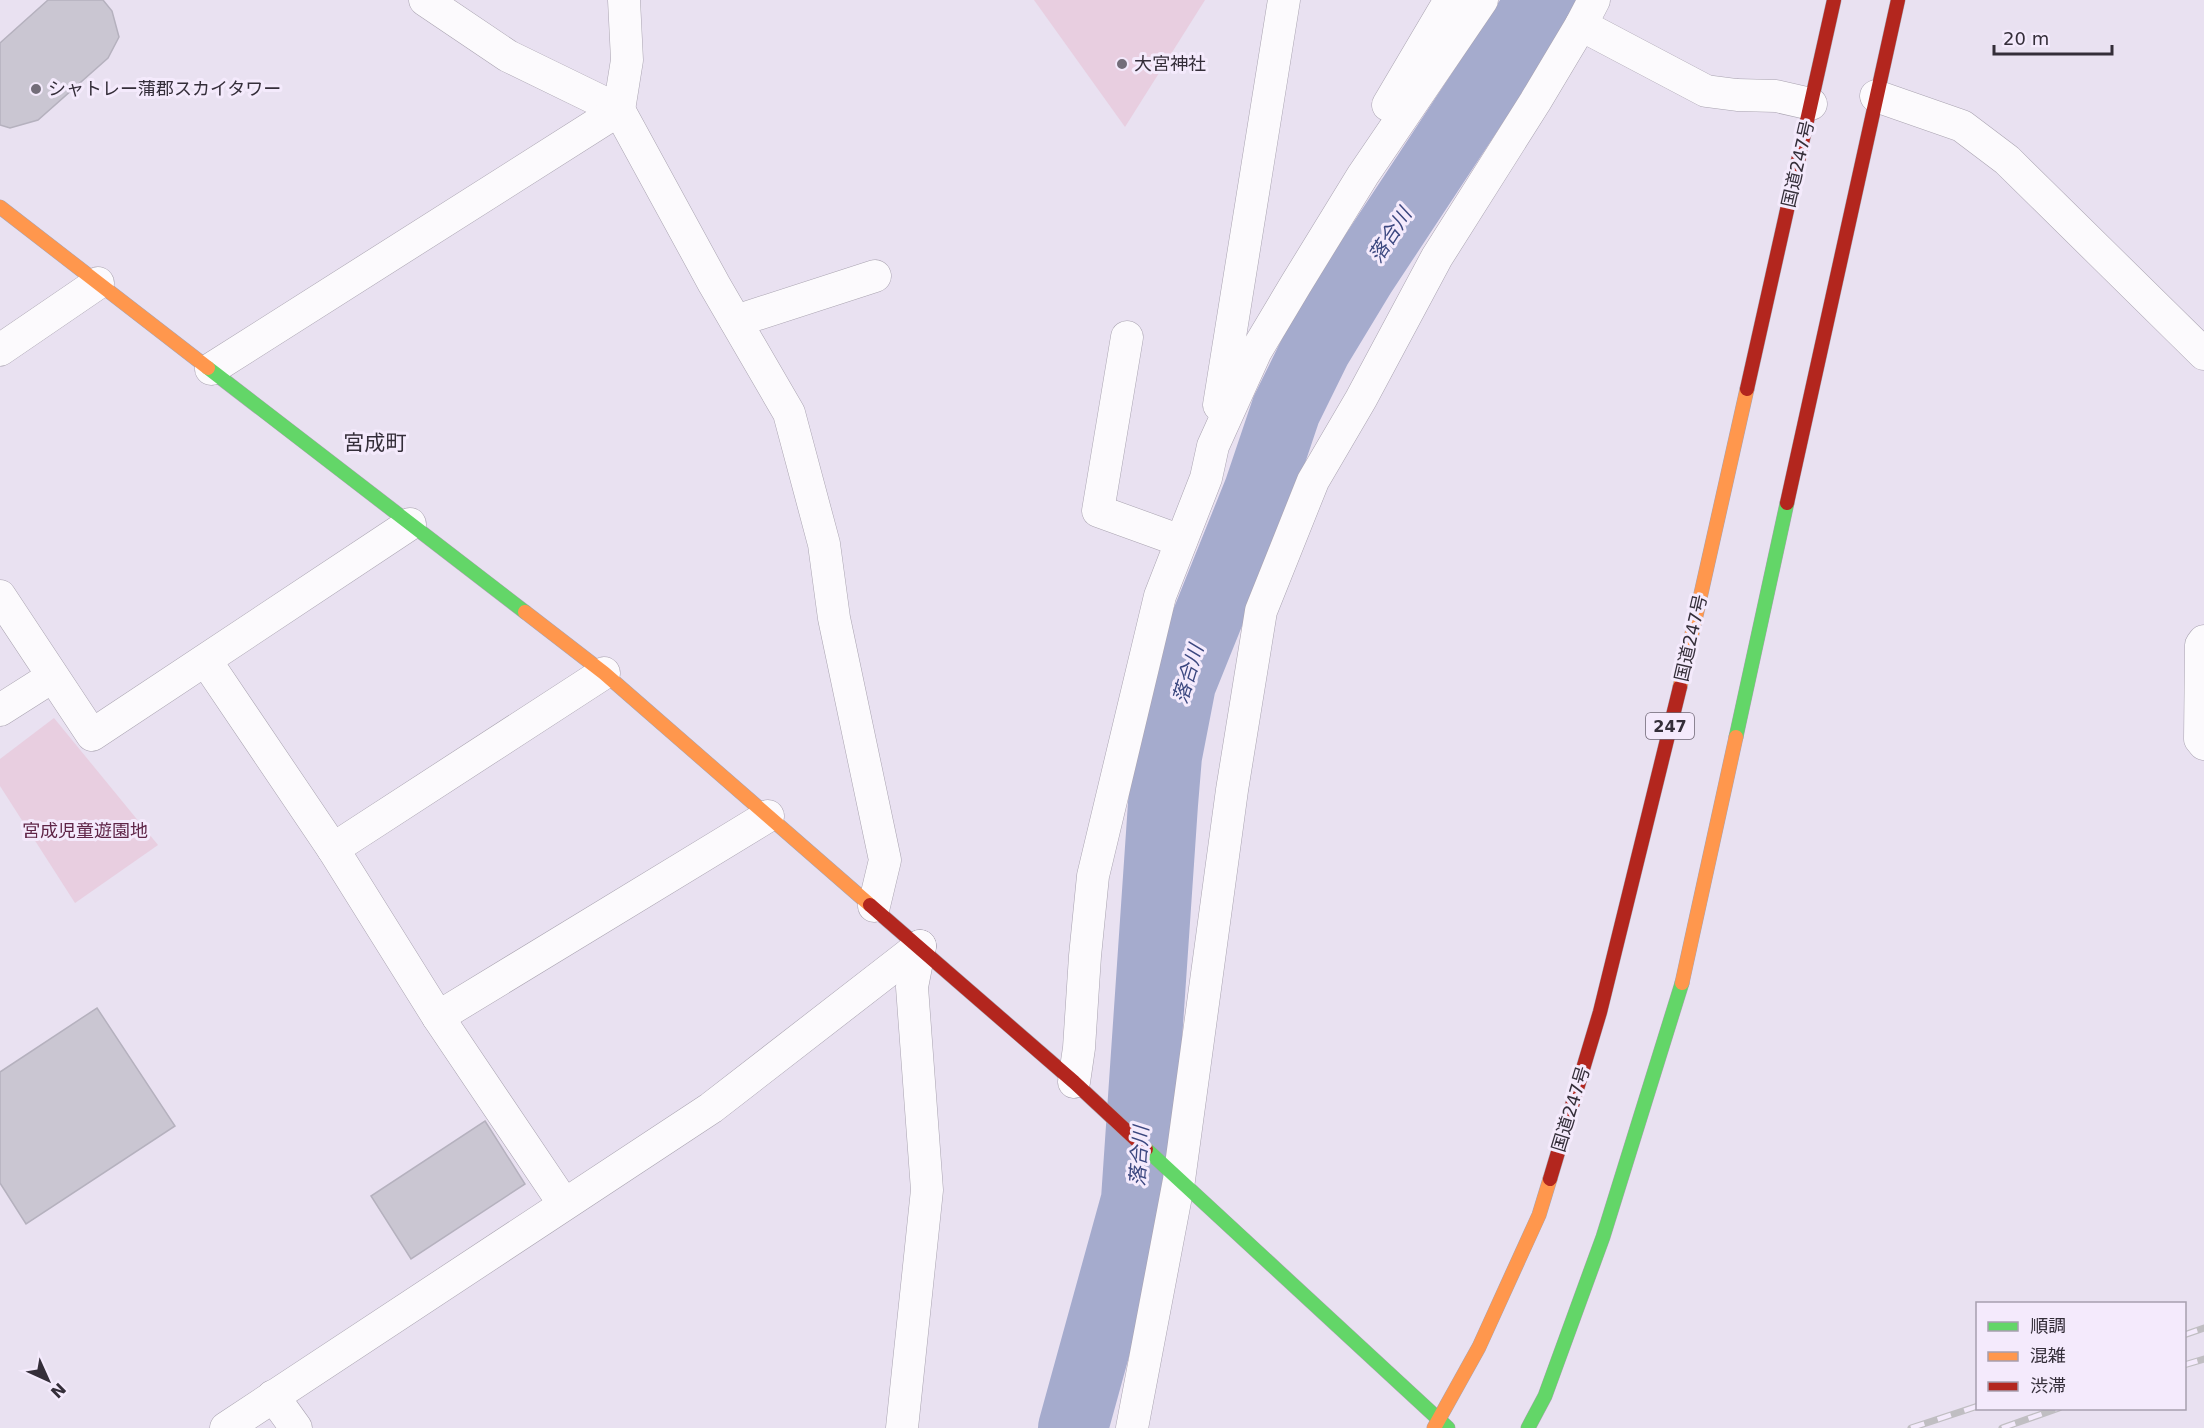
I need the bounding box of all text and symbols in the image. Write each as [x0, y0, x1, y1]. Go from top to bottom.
scale bar [1994, 18, 2112, 56]
text: 20 m [2003, 28, 2049, 49]
place label: 大宮神社 [1134, 53, 1206, 74]
marker: 大宮神社 [1115, 57, 1129, 71]
place label: シャトレー蒲郡スカイタワー [48, 78, 281, 99]
marker: シャトレー蒲郡スカイタワー [29, 82, 43, 96]
street label: 国道247号 [1777, 118, 1818, 209]
water label: 落合川 [1364, 202, 1417, 267]
district label: 宮成町 [344, 431, 407, 455]
street label: 国道247号 [1670, 592, 1711, 683]
water label: 落合川 [1168, 640, 1209, 706]
road number: 247 [1646, 713, 1694, 739]
park label: 宮成児童遊園地 [22, 820, 148, 841]
street label: 国道247号 [1548, 1064, 1593, 1154]
water label: 落合川 [1125, 1123, 1153, 1187]
legend [1976, 1302, 2186, 1410]
text: 順調 [2030, 1315, 2066, 1336]
text: 混雑 [2030, 1345, 2066, 1366]
north arrow [18, 1350, 78, 1410]
text: 渋滞 [2030, 1375, 2066, 1396]
text: N [47, 1379, 70, 1402]

